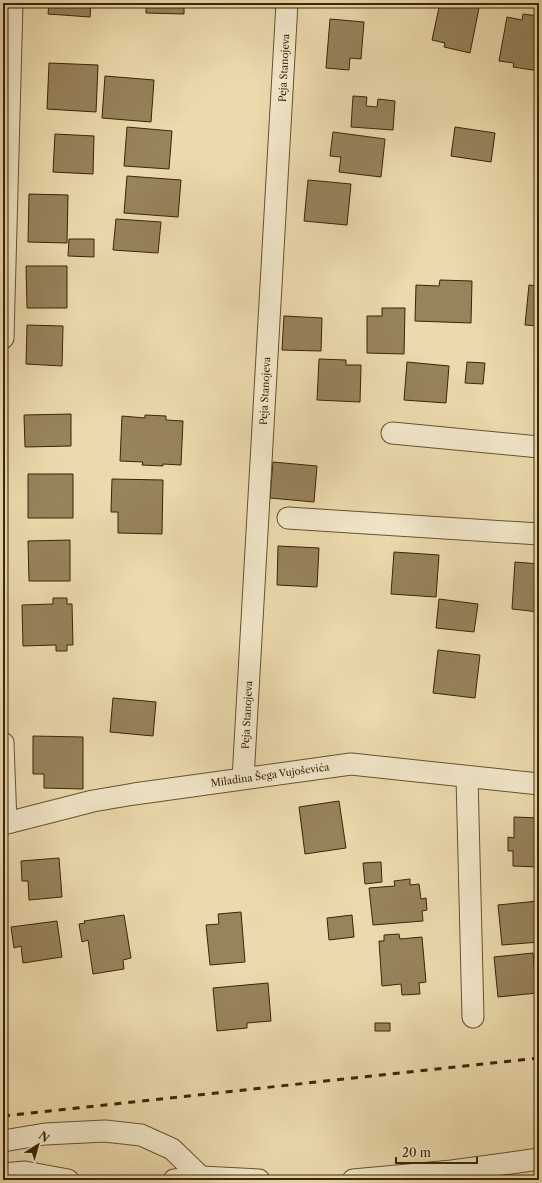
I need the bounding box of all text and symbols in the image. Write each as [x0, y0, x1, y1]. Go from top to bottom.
street label: Peja Stanojeva [276, 33, 292, 103]
street label: Peja Stanojeva [257, 356, 273, 426]
street label: Peja Stanojeva [239, 680, 255, 750]
street label: Miladina Šega Vujoševića [210, 760, 331, 790]
north arrow [18, 1125, 58, 1165]
text: N [36, 1129, 52, 1146]
scale bar [396, 1139, 477, 1165]
text: 20 m [402, 1145, 431, 1160]

